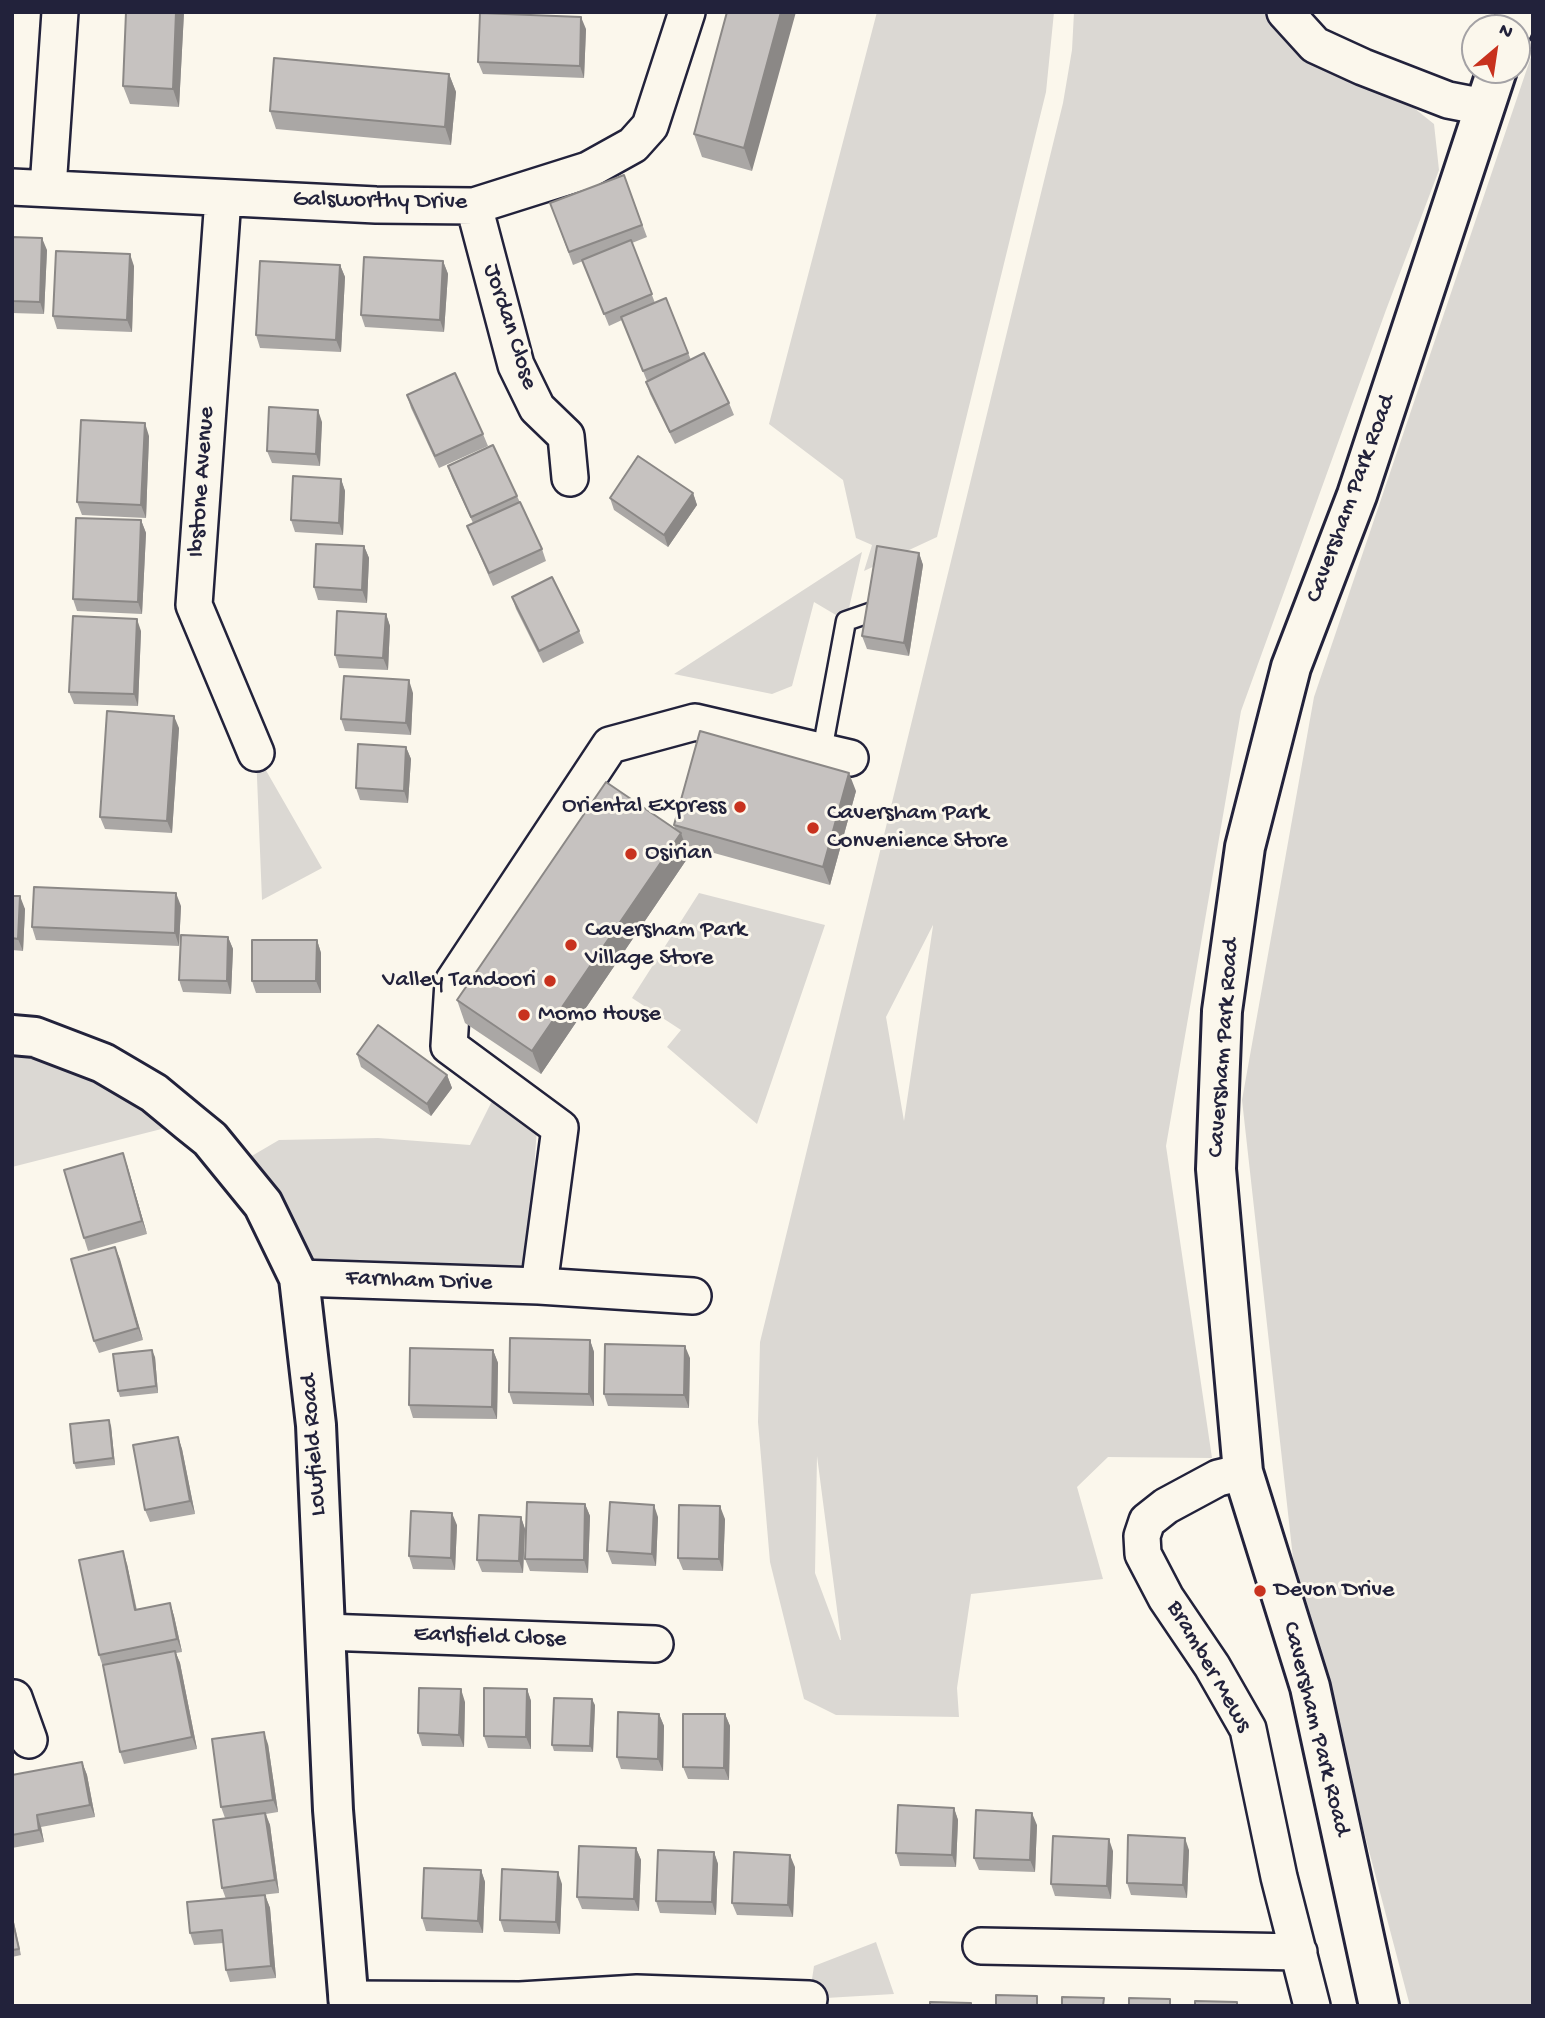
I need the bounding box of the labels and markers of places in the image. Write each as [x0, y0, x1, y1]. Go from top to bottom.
place label: Oriental Express [562, 793, 726, 821]
marker: Oriental Express [732, 799, 748, 815]
place label: Caversham Park Convenience Store [827, 800, 1008, 856]
marker: Caversham Park Convenience Store [805, 820, 821, 836]
place label: Osirian [645, 840, 712, 868]
marker: Osirian [623, 846, 639, 862]
place label: Caversham Park Village Store [585, 917, 746, 973]
marker: Caversham Park Village Store [563, 937, 579, 953]
place label: Valley Tandoori [382, 967, 536, 995]
marker: Valley Tandoori [542, 973, 558, 989]
place label: Momo House [538, 1001, 661, 1029]
marker: Momo House [516, 1007, 532, 1023]
place label: Devon Drive [1274, 1577, 1394, 1605]
marker: Devon Drive [1252, 1583, 1268, 1599]

